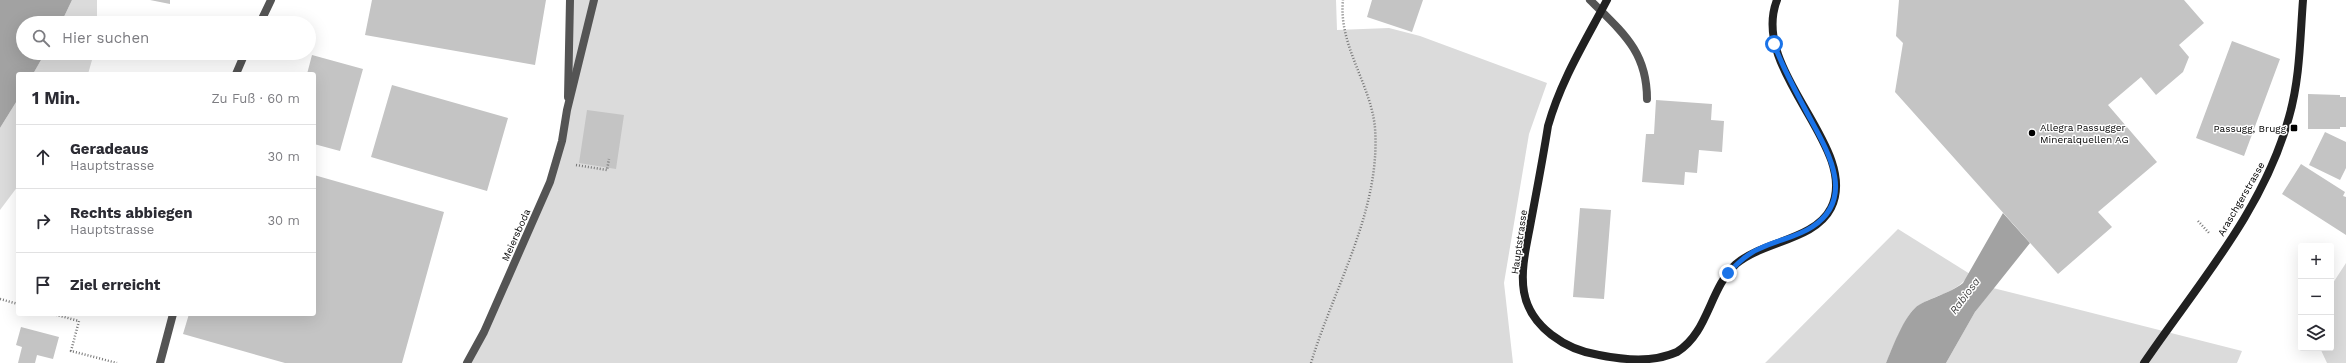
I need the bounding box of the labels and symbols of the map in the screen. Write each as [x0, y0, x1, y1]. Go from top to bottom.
route start [1765, 35, 1783, 53]
place label: Allegra Passugger Mineralquellen AG [2040, 122, 2129, 145]
place label: Passugg, Brugg [2213, 123, 2287, 134]
marker: Passugg, Brugg [2289, 123, 2299, 133]
marker: Allegra Passugger Mineralquellen AG [2027, 128, 2037, 138]
street label: Araschgerstrasse [2215, 160, 2267, 238]
street label: Meiersboda [500, 207, 533, 263]
street label: Hauptstrasse [1509, 209, 1529, 275]
route end [1719, 264, 1737, 282]
water label: Rabiosa [1947, 275, 1983, 317]

